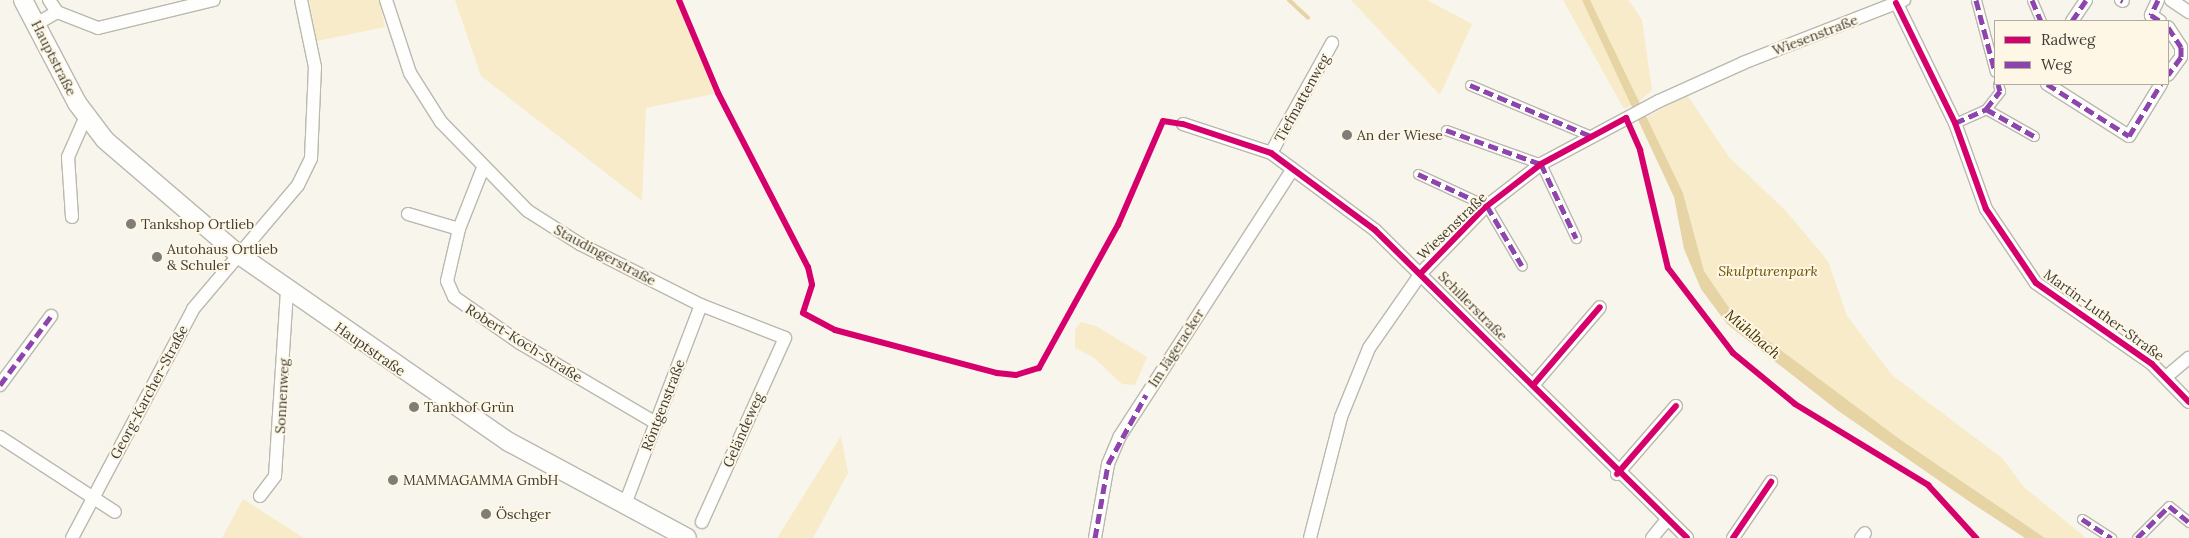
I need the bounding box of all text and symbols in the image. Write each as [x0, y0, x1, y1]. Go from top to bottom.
street label: Wiesenstraße [1770, 11, 1860, 59]
street label: Hauptstraße [28, 18, 80, 98]
legend [1994, 20, 2169, 85]
text: Radweg [2041, 30, 2095, 49]
street label: Tiefmattenweg [1271, 51, 1333, 145]
text: Weg [2041, 55, 2072, 74]
place label: An der Wiese [1357, 127, 1443, 143]
marker: An der Wiese [1341, 129, 1353, 141]
street label: Wiesenstraße [1414, 189, 1490, 263]
place label: Tankshop Ortlieb [141, 216, 254, 232]
marker: Tankshop Ortlieb [125, 218, 137, 230]
street label: Staudingerstraße [551, 221, 659, 289]
place label: Autohaus Ortlieb & Schuler [167, 241, 278, 274]
marker: Autohaus Ortlieb & Schuler [151, 251, 163, 263]
park label: Skulpturenpark [1718, 263, 1818, 279]
street label: Martin-Luther-Straße [2041, 266, 2167, 364]
street label: Schillerstraße [1435, 268, 1511, 344]
street label: Robert-Koch-Straße [463, 300, 585, 386]
street label: Im Jägeracker [1144, 306, 1208, 390]
water label: Mühlbach [1722, 306, 1784, 362]
street label: Hauptstraße [331, 319, 409, 379]
street label: Georg-Karcher-Straße [107, 322, 191, 462]
street label: Röntgenstraße [638, 357, 688, 453]
street label: Sonnenweg [272, 358, 292, 434]
street label: Geländeweg [719, 390, 767, 470]
place label: Tankhof Grün [424, 399, 514, 415]
marker: Tankhof Grün [408, 401, 420, 413]
place label: MAMMAGAMMA GmbH [403, 472, 558, 488]
marker: MAMMAGAMMA GmbH [387, 474, 399, 486]
place label: Öschger [496, 506, 551, 522]
marker: Öschger [480, 508, 492, 520]

